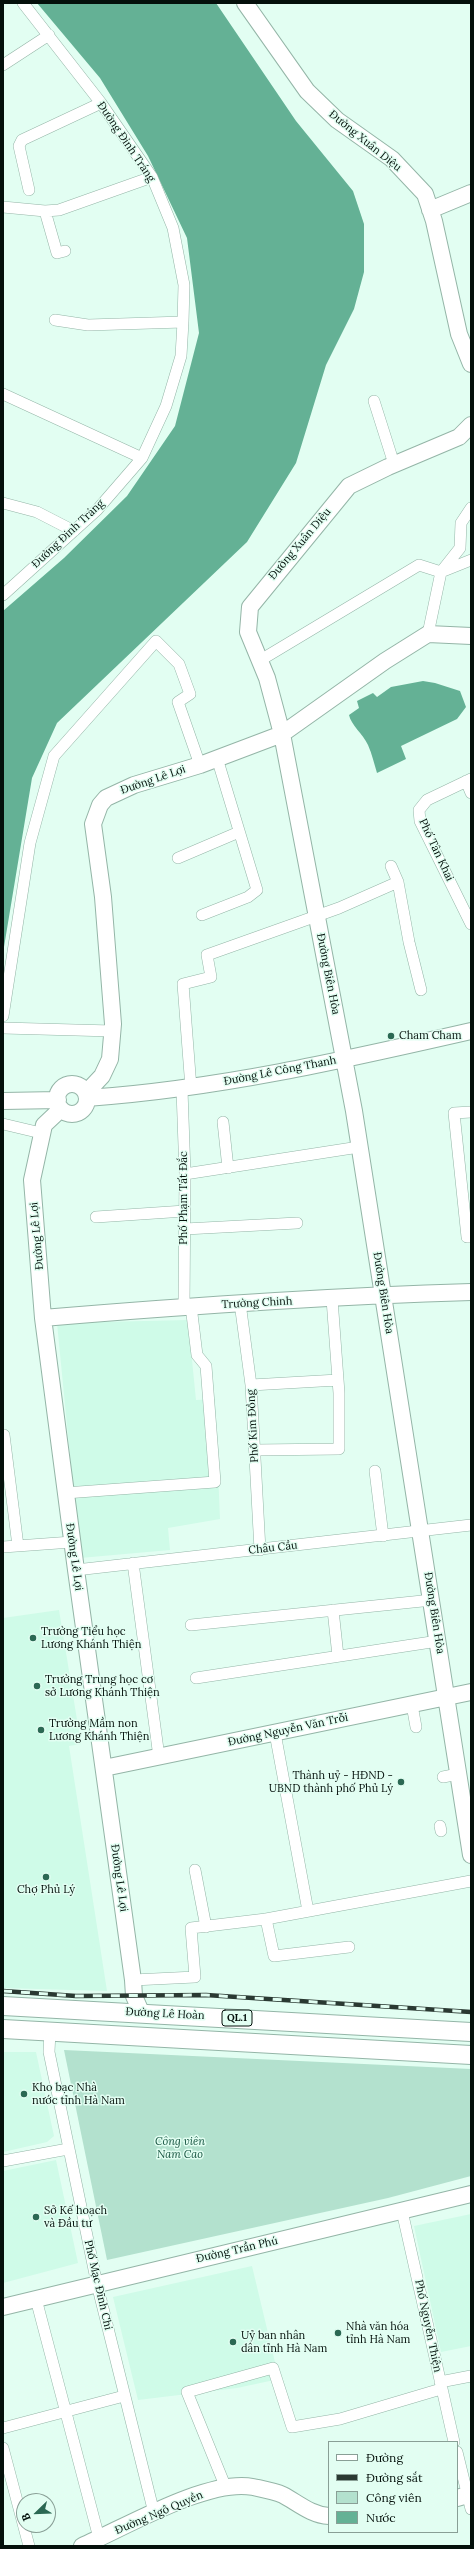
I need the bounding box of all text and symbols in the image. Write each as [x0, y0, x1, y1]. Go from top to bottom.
street label: Đường Đinh Tráng [94, 99, 158, 185]
street label: Đường Xuân Diệu [326, 108, 404, 174]
street label: Đường Đinh Tráng [29, 497, 107, 571]
street label: Đường Xuân Diệu [266, 505, 334, 583]
street label: Đường Lê Lợi [119, 763, 187, 797]
street label: Phố Tân Khai [416, 817, 456, 883]
street label: Đường Biên Hòa [314, 932, 342, 1016]
place label: Cham Cham [399, 1029, 461, 1043]
marker: Cham Cham [386, 1031, 396, 1041]
street label: Đường Lê Công Thanh [223, 1054, 337, 1088]
street label: Phố Phạm Tất Đắc [177, 1151, 191, 1245]
street label: Đường Lê Lợi [27, 1202, 47, 1270]
street label: Đường Biên Hòa [370, 1251, 396, 1335]
street label: Trường Chinh [221, 1295, 293, 1311]
street label: Phố Kim Đồng [244, 1389, 262, 1463]
street label: Đường Lê Lợi [63, 1522, 85, 1592]
street label: Châu Cầu [248, 1539, 298, 1557]
street label: Đường Biên Hòa [421, 1571, 447, 1655]
place label: Trường Tiểu học Lương Khánh Thiện [41, 1625, 141, 1651]
marker: Trường Tiểu học Lương Khánh Thiện [28, 1633, 38, 1643]
place label: Trường Trung học cơ sở Lương Khánh Thiện [45, 1673, 160, 1699]
marker: Trường Trung học cơ sở Lương Khánh Thiện [32, 1681, 42, 1691]
street label: Đường Nguyễn Văn Trỗi [227, 1711, 349, 1749]
place label: Trường Mầm non Lương Khánh Thiện [49, 1717, 149, 1743]
marker: Trường Mầm non Lương Khánh Thiện [36, 1725, 46, 1735]
place label: Thành uỷ - HĐND - UBND thành phố Phủ Lý [269, 1769, 393, 1795]
marker: Thành uỷ - HĐND - UBND thành phố Phủ Lý [396, 1777, 406, 1787]
street label: Đường Lê Lợi [108, 1843, 130, 1913]
marker: Chợ Phủ Lý [41, 1872, 51, 1882]
place label: Chợ Phủ Lý [17, 1883, 75, 1897]
street label: Đường Lê Hoàn [125, 2005, 205, 2023]
road number: QL.1 [222, 2010, 252, 2026]
place label: Kho bạc Nhà nước tỉnh Hà Nam [32, 2081, 125, 2107]
marker: Kho bạc Nhà nước tỉnh Hà Nam [19, 2089, 29, 2099]
park label: Công viên Nam Cao [155, 2135, 205, 2161]
place label: Sở Kế hoạch và Đầu tư [44, 2204, 107, 2230]
marker: Sở Kế hoạch và Đầu tư [31, 2212, 41, 2222]
street label: Đường Trần Phú [195, 2234, 279, 2266]
street label: Phố Mạc Đĩnh Chi [81, 2239, 115, 2331]
street label: Phố Nguyễn Thiện [412, 2279, 444, 2373]
place label: Nhà văn hóa tỉnh Hà Nam [346, 2320, 410, 2346]
marker: Nhà văn hóa tỉnh Hà Nam [333, 2328, 343, 2338]
place label: Uỷ ban nhân dân tỉnh Hà Nam [241, 2329, 327, 2355]
marker: Uỷ ban nhân dân tỉnh Hà Nam [228, 2337, 238, 2347]
legend [328, 2441, 458, 2533]
text: Đường [366, 2450, 403, 2465]
text: Đường sắt [366, 2470, 423, 2485]
street label: Đường Ngô Quyền [113, 2489, 205, 2537]
text: Công viên [366, 2490, 422, 2505]
north arrow [16, 2493, 56, 2533]
text: Nước [366, 2510, 396, 2525]
text: B [18, 2511, 34, 2523]

